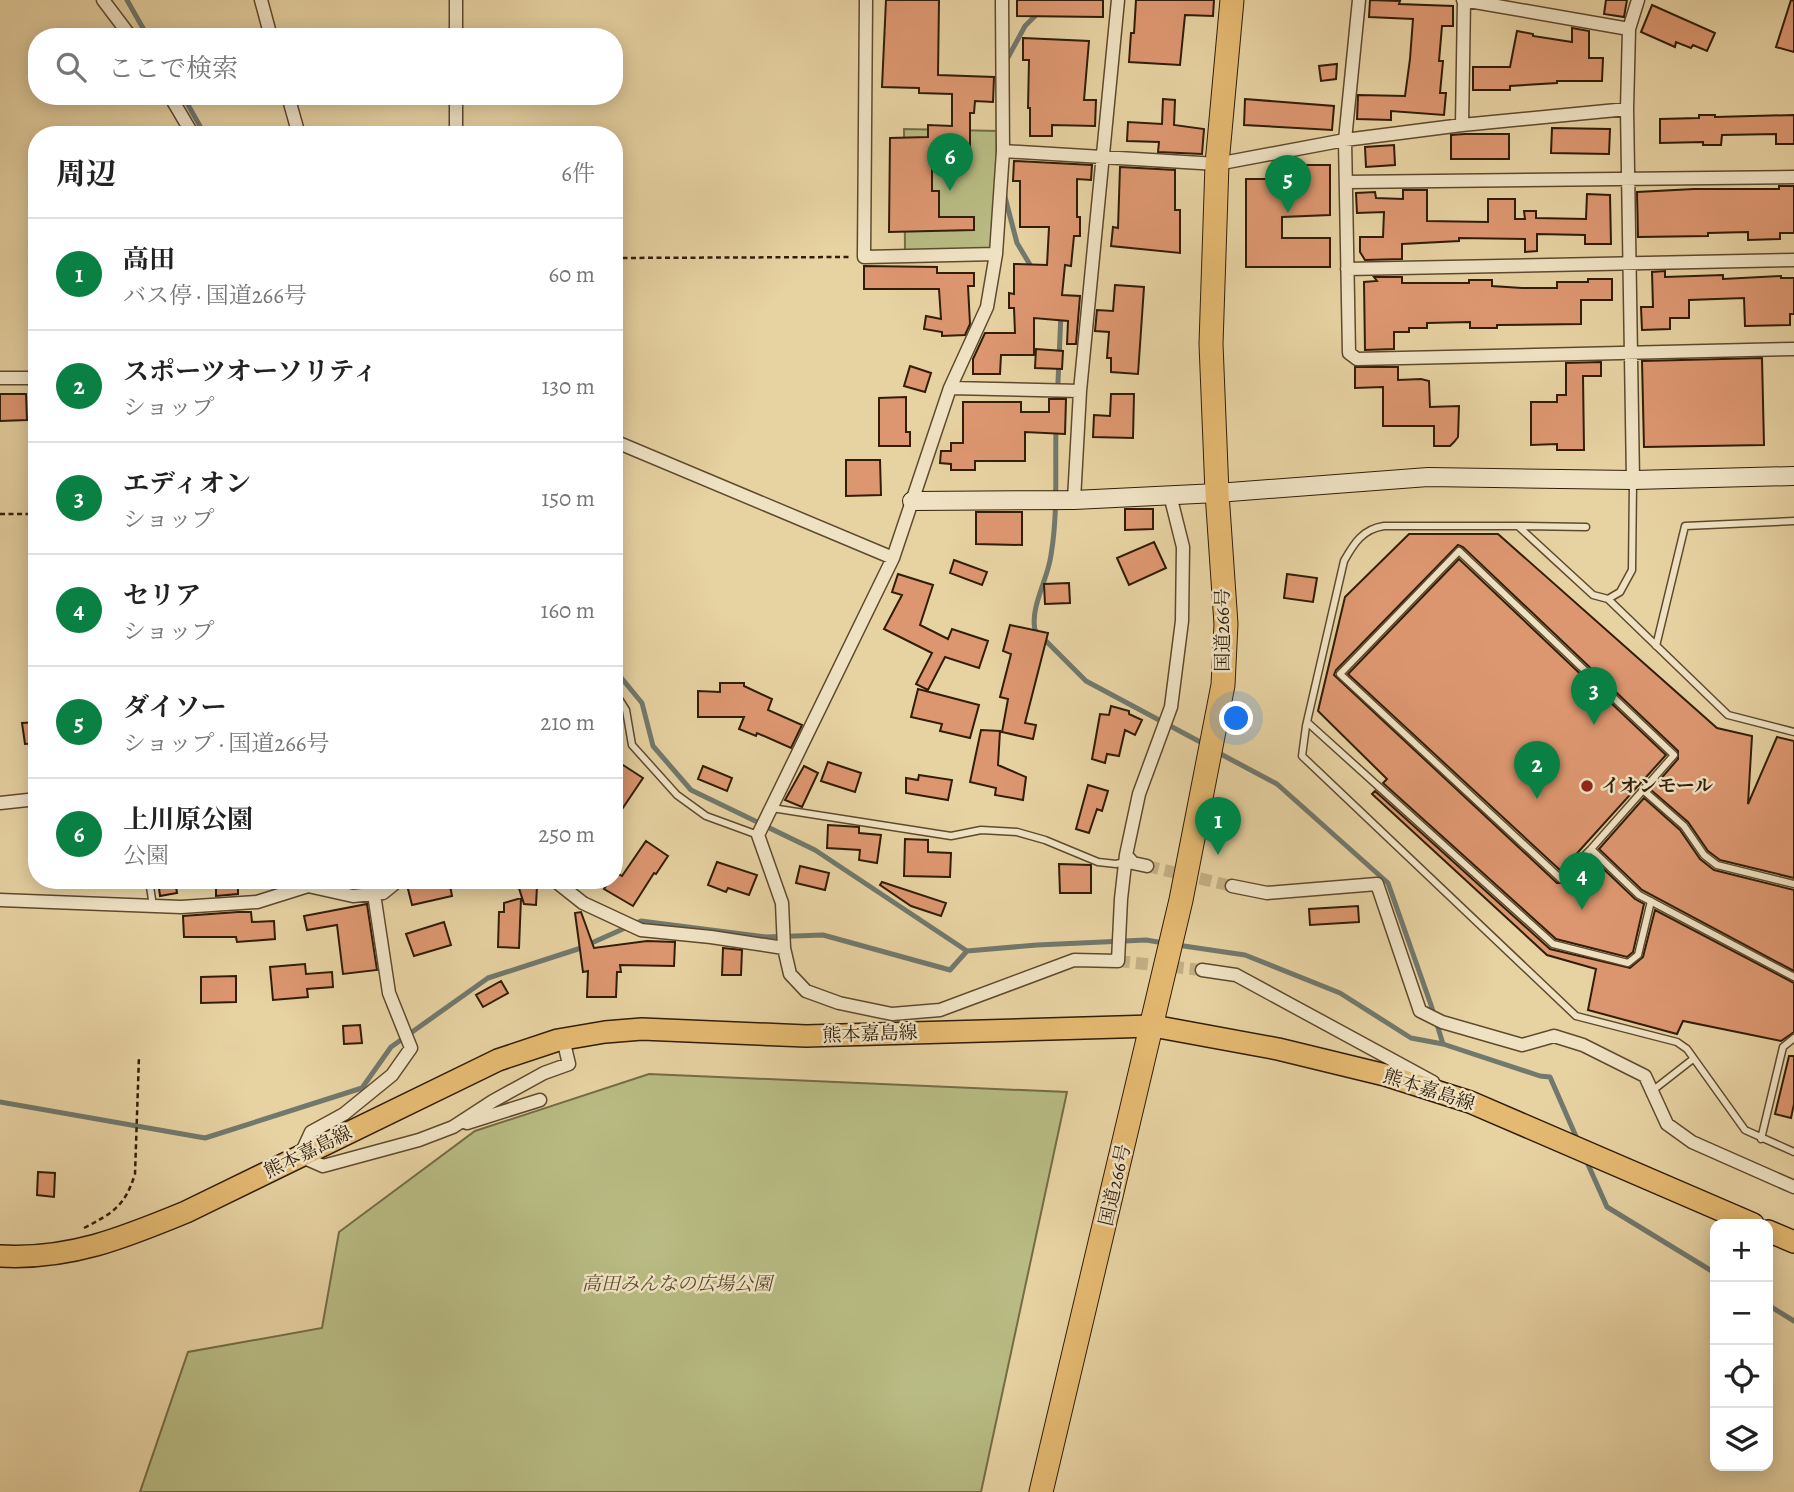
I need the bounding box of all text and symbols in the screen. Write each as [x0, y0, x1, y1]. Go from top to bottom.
search box [28, 28, 623, 105]
icon: search [52, 48, 90, 86]
text: ここで検索 [108, 51, 238, 86]
pin: 6 [927, 133, 973, 191]
text: 周辺 [56, 154, 116, 194]
pin: 5 [1265, 155, 1311, 213]
text: 6件 [561, 158, 595, 189]
text: 高田 [123, 242, 175, 277]
text: 1 [75, 259, 83, 290]
text: 60 m [548, 259, 595, 290]
text: バス停 · 国道266号 [123, 280, 307, 311]
text: スポーツオーソリティ [123, 354, 378, 389]
text: 2 [73, 371, 85, 402]
text: 130 m [542, 371, 595, 402]
text: ショップ [123, 392, 215, 423]
text: エディオン [123, 466, 251, 501]
text: 3 [74, 483, 84, 514]
text: 150 m [541, 483, 595, 514]
text: ショップ [123, 504, 215, 535]
text: セリア [123, 578, 201, 613]
street label: 国道266号 [1210, 588, 1236, 672]
text: 4 [74, 595, 84, 626]
text: 160 m [541, 595, 595, 626]
text: ショップ [123, 616, 215, 647]
pin: 3 [1571, 667, 1617, 725]
text: ダイソー [123, 690, 226, 725]
your location [1219, 701, 1253, 735]
text: 5 [74, 707, 84, 738]
text: 210 m [540, 707, 595, 738]
text: ショップ · 国道266号 [123, 728, 329, 759]
pin: 2 [1514, 741, 1560, 799]
place label: イオンモール [1601, 773, 1713, 799]
marker: イオンモール [1579, 778, 1595, 794]
pin: 1 [1195, 797, 1241, 855]
text: 上川原公園 [123, 802, 253, 837]
text: 6 [74, 819, 84, 850]
text: 250 m [538, 819, 595, 850]
text: 公園 [123, 840, 169, 871]
pin: 4 [1559, 852, 1605, 910]
street label: 熊本嘉島線 [822, 1019, 918, 1049]
street label: 熊本嘉島線 [1380, 1063, 1478, 1117]
street label: 熊本嘉島線 [260, 1119, 356, 1185]
street label: 国道266号 [1093, 1141, 1137, 1229]
map controls [1710, 1219, 1773, 1471]
button: + [1710, 1219, 1773, 1282]
park label: 高田みんなの広場公園 [582, 1271, 775, 1297]
button: − [1710, 1282, 1773, 1345]
button: locate [1710, 1345, 1773, 1408]
button: layers [1710, 1408, 1773, 1471]

